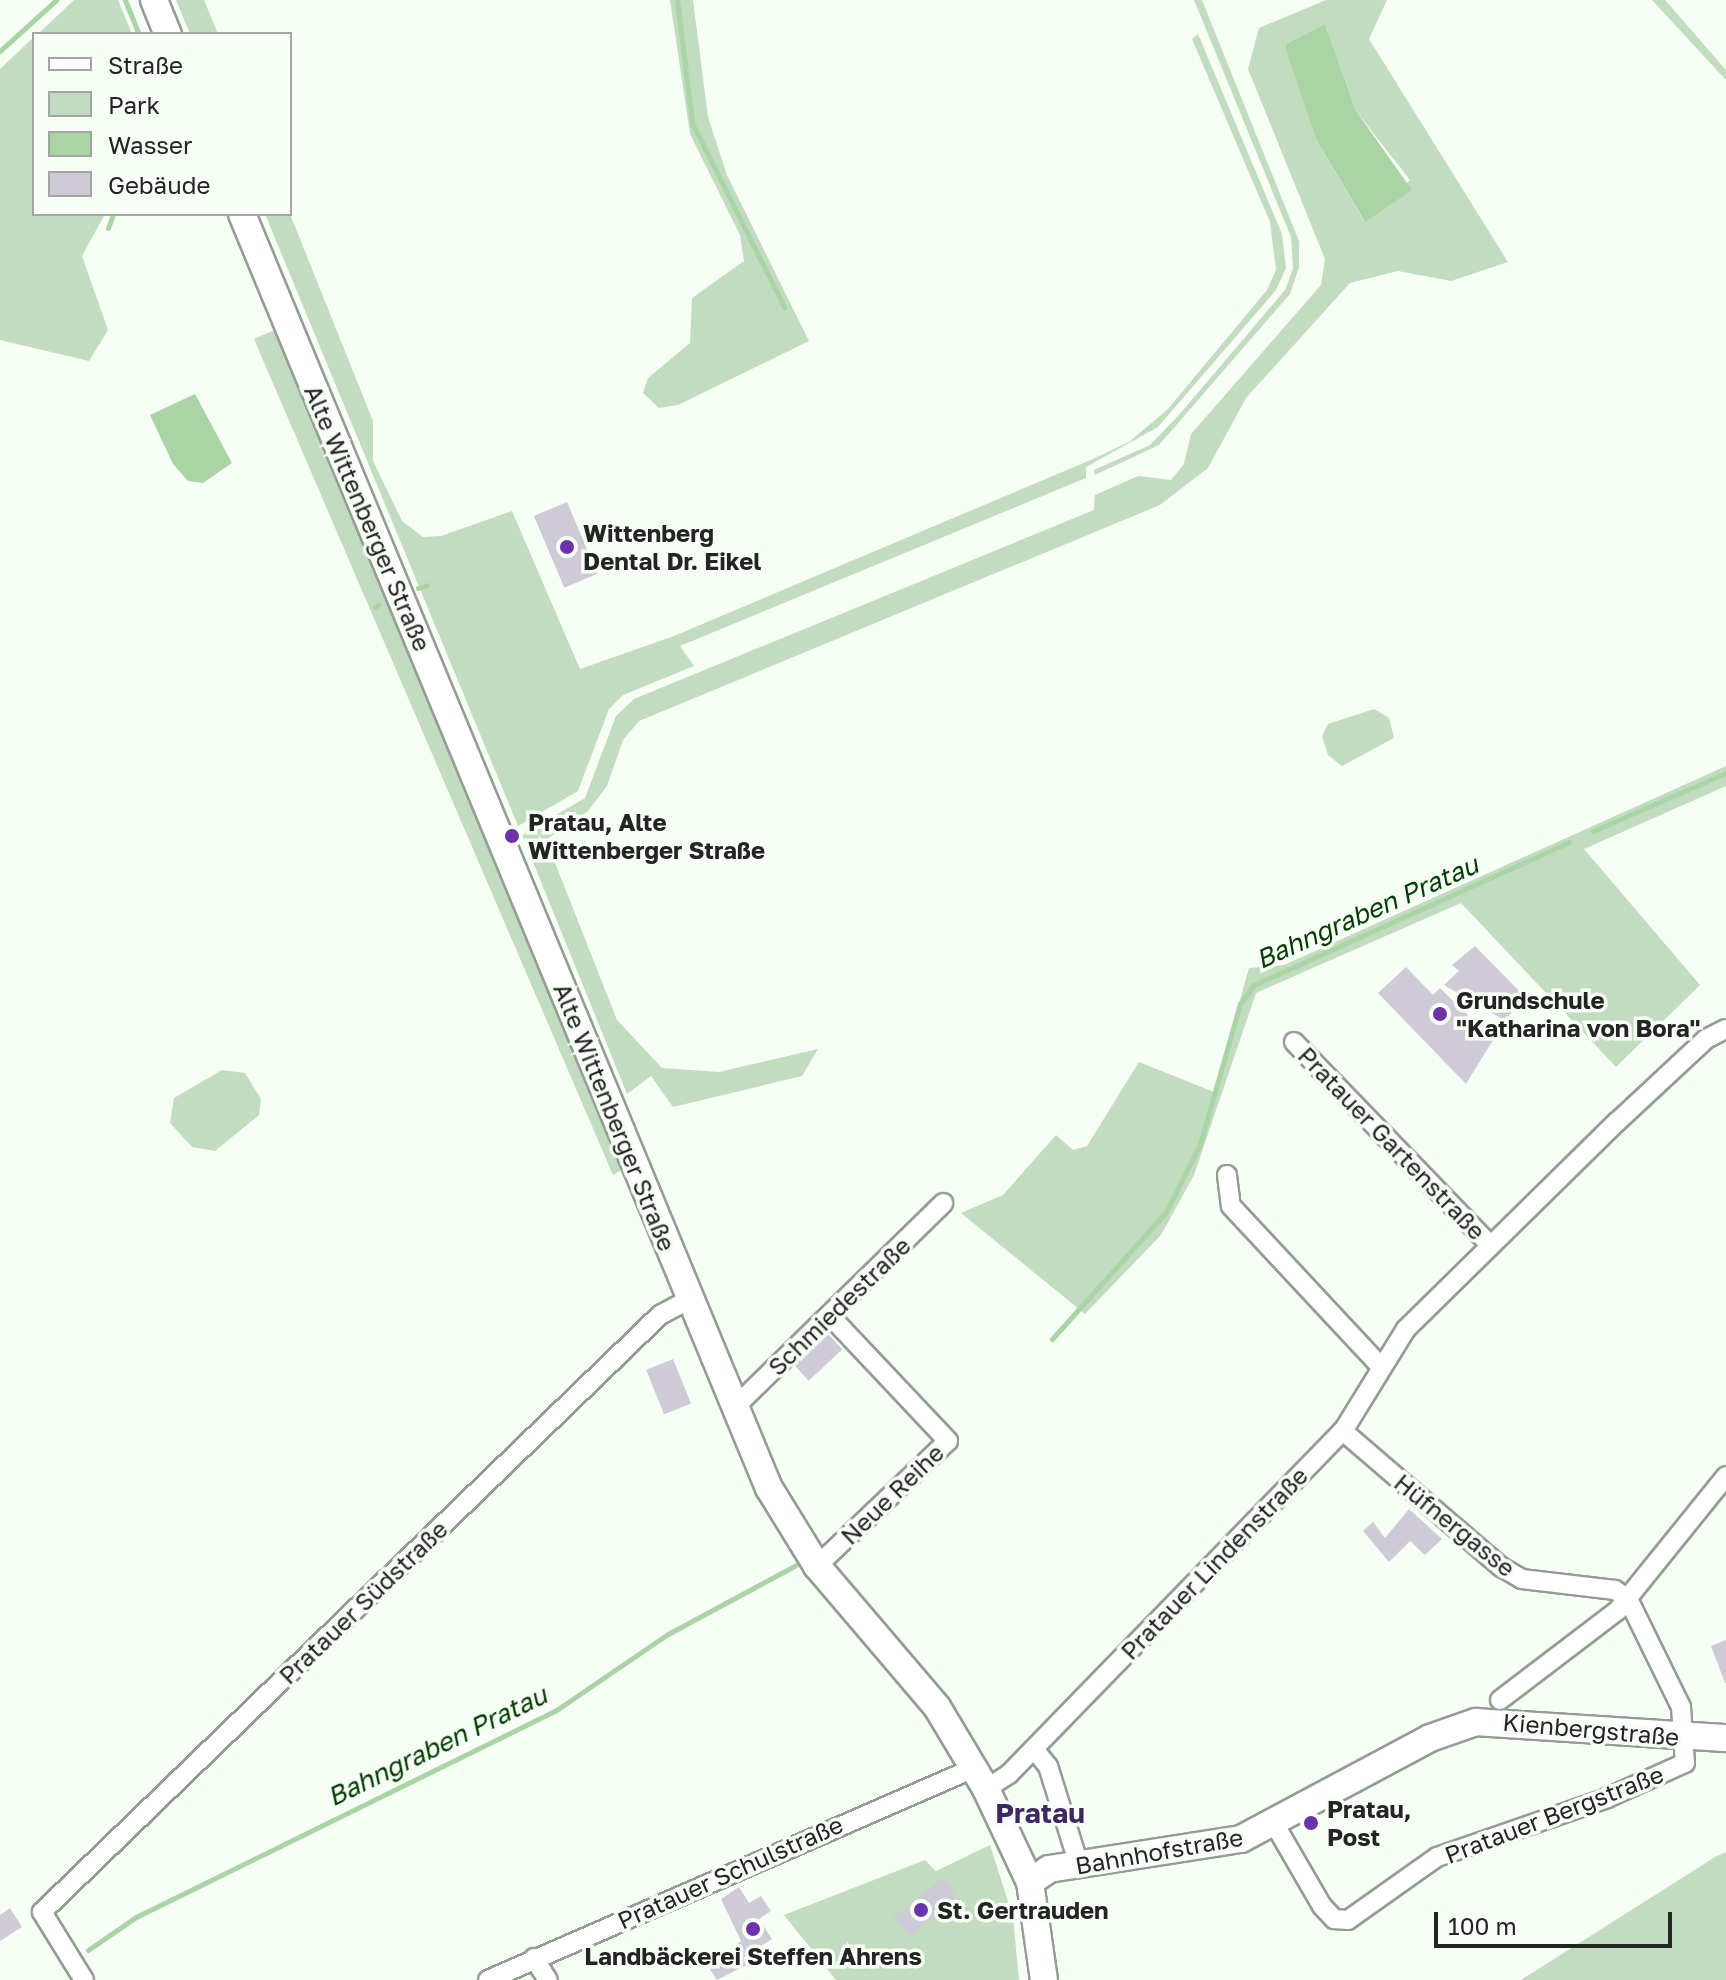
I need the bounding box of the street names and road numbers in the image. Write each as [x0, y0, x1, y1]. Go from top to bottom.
street label: Alte Wittenberger Straße [299, 381, 437, 655]
street label: Alte Wittenberger Straße [548, 979, 682, 1255]
street label: Pratauer Gartenstraße [1293, 1041, 1491, 1245]
street label: Schmiedestraße [762, 1231, 916, 1381]
street label: Neue Reihe [835, 1438, 949, 1550]
street label: Pratauer Lindenstraße [1115, 1461, 1313, 1665]
street label: Hüfnergasse [1389, 1468, 1521, 1582]
street label: Pratauer Südstraße [273, 1514, 453, 1690]
street label: Kienbergstraße [1502, 1707, 1680, 1751]
street label: Pratauer Bergstraße [1441, 1759, 1667, 1869]
street label: Pratauer Schulstraße [613, 1809, 847, 1935]
street label: Bahnhofstraße [1073, 1822, 1245, 1880]

